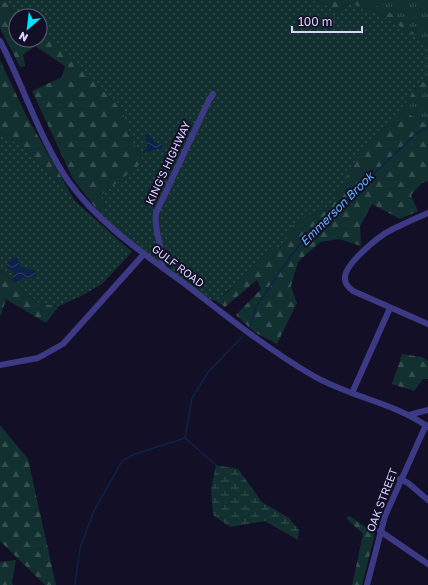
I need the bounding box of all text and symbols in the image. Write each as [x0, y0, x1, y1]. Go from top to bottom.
north arrow [8, 8, 48, 48]
scale bar [292, 8, 362, 34]
text: 100 m [298, 14, 332, 29]
text: N [16, 30, 30, 45]
street label: KING'S HIGHWAY [143, 119, 193, 207]
water label: Emmerson Brook [297, 168, 377, 249]
street label: GULF ROAD [150, 242, 207, 290]
street label: OAK STREET [363, 466, 400, 534]

